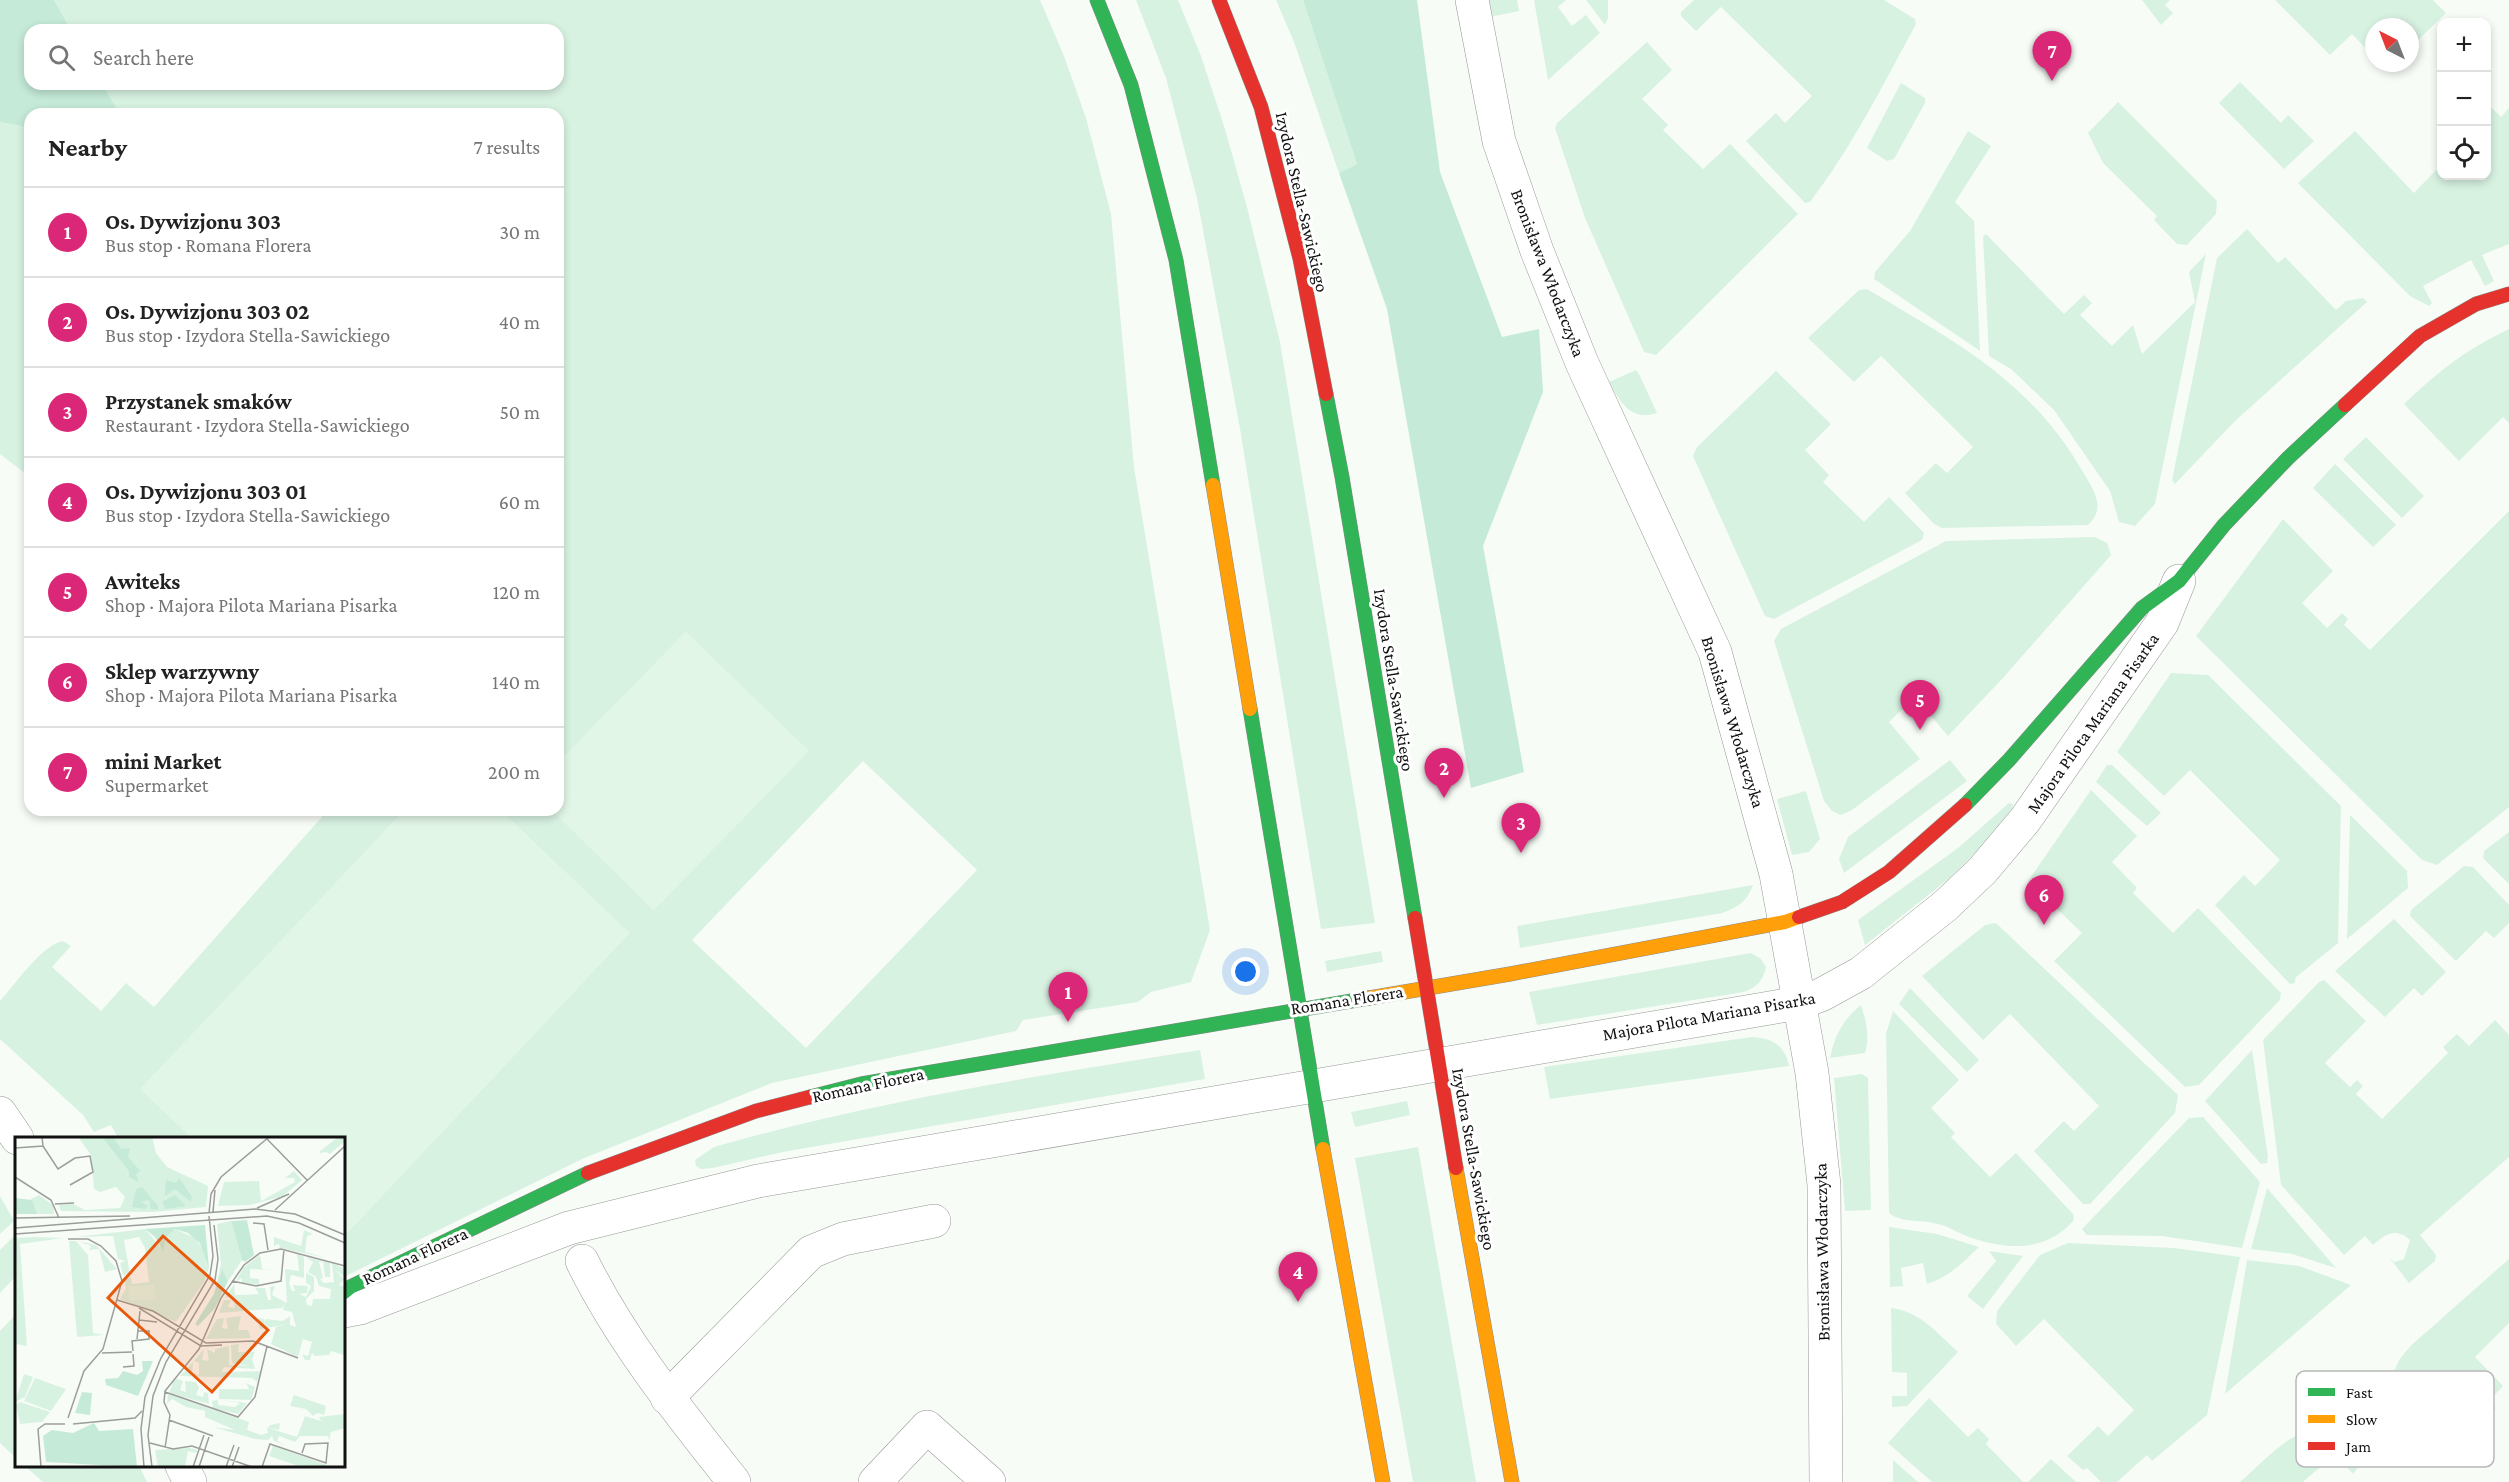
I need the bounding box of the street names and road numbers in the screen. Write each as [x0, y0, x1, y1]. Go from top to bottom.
street label: Izydora Stella-Sawickiego [1271, 110, 1333, 294]
street label: Bronisława Włodarczyka [1507, 186, 1589, 360]
street label: Izydora Stella-Sawickiego [1370, 587, 1418, 773]
street label: Majora Pilota Mariana Pisarka [2023, 629, 2164, 818]
street label: Bronisława Włodarczyka [1697, 634, 1769, 810]
street label: Romana Florera [1289, 981, 1405, 1019]
street label: Majora Pilota Mariana Pisarka [1601, 987, 1817, 1046]
street label: Romana Florera [810, 1063, 926, 1107]
street label: Izydora Stella-Sawickiego [1448, 1066, 1500, 1252]
street label: Bronisława Włodarczyka [1810, 1163, 1834, 1341]
street label: Romana Florera [359, 1223, 471, 1289]

